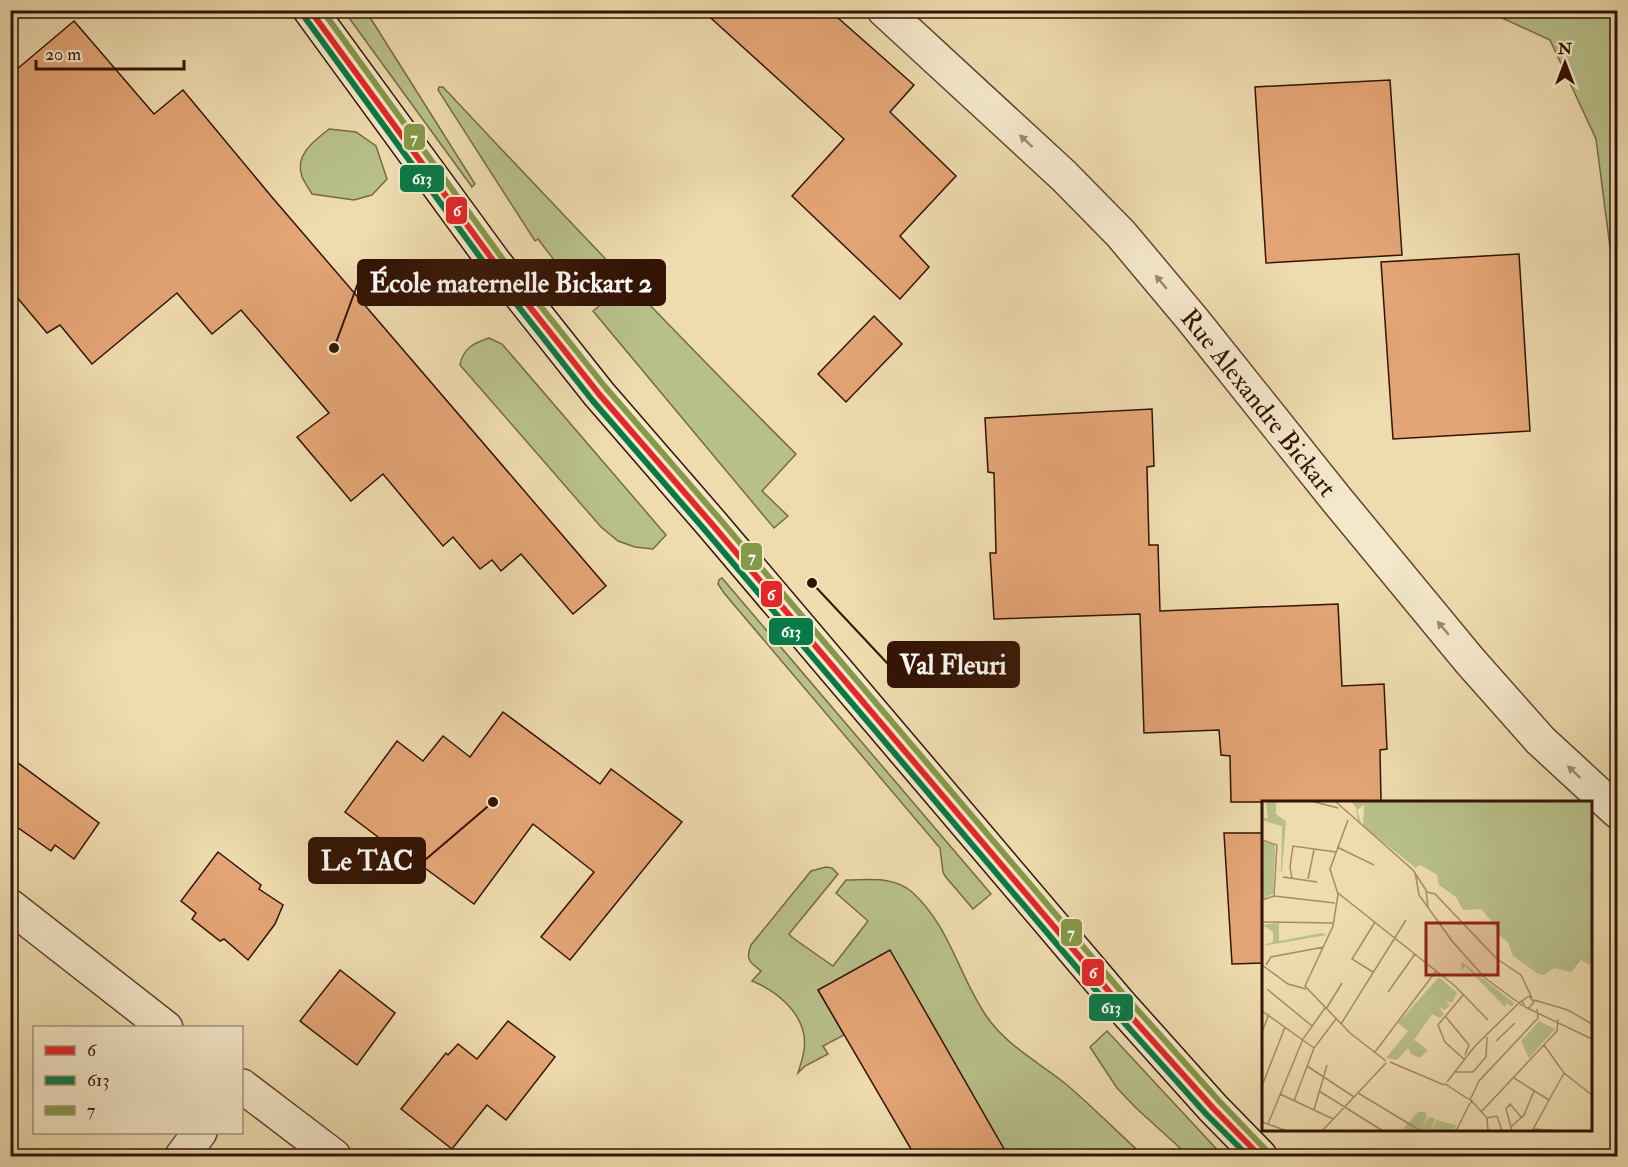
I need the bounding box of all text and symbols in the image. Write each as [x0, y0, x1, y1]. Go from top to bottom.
scale bar [36, 33, 184, 71]
north arrow [1535, 33, 1595, 93]
text: N [1557, 39, 1573, 59]
text: 20 m [45, 43, 81, 66]
line badge: 7 [403, 123, 426, 151]
text: 7 [410, 128, 418, 148]
one-way arrow [1019, 134, 1034, 148]
line badge: 613 [399, 164, 445, 193]
text: 613 [412, 169, 432, 189]
line badge: 6 [445, 196, 468, 225]
text: 6 [453, 201, 463, 221]
callout: École maternelle Bickart 2 [358, 260, 665, 305]
text: École maternelle Bickart 2 [370, 265, 653, 300]
one-way arrow [1154, 274, 1167, 290]
street label: Rue Alexandre Bickart [1173, 303, 1343, 504]
line badge: 7 [740, 542, 763, 571]
text: 7 [748, 547, 756, 567]
line badge: 6 [760, 580, 783, 608]
text: 6 [767, 585, 777, 605]
line badge: 613 [768, 617, 814, 646]
one-way arrow [1437, 621, 1450, 636]
text: 613 [781, 622, 801, 642]
callout: Val Fleuri [888, 642, 1019, 687]
text: Val Fleuri [899, 649, 1006, 682]
one-way arrow [1568, 766, 1582, 780]
inset map [1262, 801, 1592, 1131]
callout: Le TAC [309, 838, 425, 883]
text: Le TAC [321, 845, 413, 878]
line badge: 7 [1060, 918, 1083, 947]
text: 7 [1067, 923, 1075, 943]
line badge: 6 [1081, 958, 1105, 987]
text: 6 [1089, 963, 1099, 983]
line badge: 613 [1088, 993, 1134, 1022]
text: 613 [1101, 998, 1121, 1018]
legend [33, 1026, 243, 1134]
text: 6 [87, 1039, 97, 1062]
text: 613 [87, 1069, 109, 1092]
text: 7 [87, 1099, 95, 1122]

